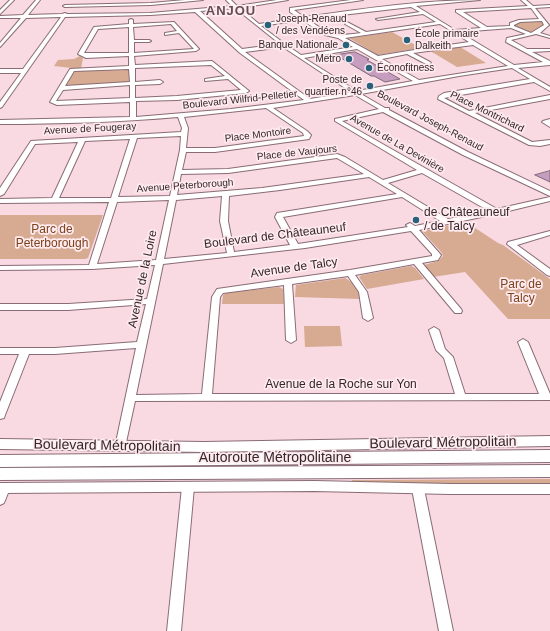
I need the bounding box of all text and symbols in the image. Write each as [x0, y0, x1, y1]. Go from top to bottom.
district label: ANJOU [206, 3, 256, 19]
place label: Joseph-Renaud / des Vendéens [276, 13, 347, 36]
marker: Joseph-Renaud / des Vendéens [263, 20, 273, 30]
place label: École primaire Dalkeith [415, 28, 479, 52]
marker: École primaire Dalkeith [402, 35, 412, 45]
place label: Banque Nationale [258, 39, 338, 51]
marker: Banque Nationale [341, 40, 351, 50]
place label: Metro [315, 53, 341, 65]
marker: Metro [344, 54, 354, 64]
place label: Éconofitness [377, 62, 434, 74]
marker: Éconofitness [364, 63, 374, 73]
place label: Poste de quartier n°46 [305, 74, 362, 98]
marker: Poste de quartier n°46 [365, 81, 375, 91]
street label: Boulevard Wilfrid-Pelletier [182, 88, 298, 112]
street label: Boulevard Joseph-Renaud [375, 88, 485, 154]
street label: Place Montrichard [448, 89, 526, 135]
street label: Avenue de La Devinière [348, 112, 446, 176]
street label: Avenue de Fougeray [43, 121, 137, 137]
street label: Place Montoire [224, 125, 292, 145]
street label: Place de Vaujours [256, 143, 338, 163]
street label: Avenue Peterborough [136, 177, 234, 195]
place label: de Châteauneuf / de Talcy [424, 206, 509, 234]
marker: de Châteauneuf / de Talcy [411, 215, 421, 225]
street label: Boulevard de Châteauneuf [203, 220, 347, 252]
park label: Parc de Peterborough [16, 223, 88, 251]
street label: Avenue de la Loire [126, 229, 160, 329]
street label: Avenue de Talcy [250, 255, 338, 281]
park label: Parc de Talcy [500, 278, 542, 306]
street label: Avenue de la Roche sur Yon [265, 378, 417, 392]
street label: Boulevard Métropolitain [369, 433, 517, 453]
street label: Boulevard Métropolitain [33, 436, 181, 456]
street label: Autoroute Métropolitaine [199, 450, 351, 466]

